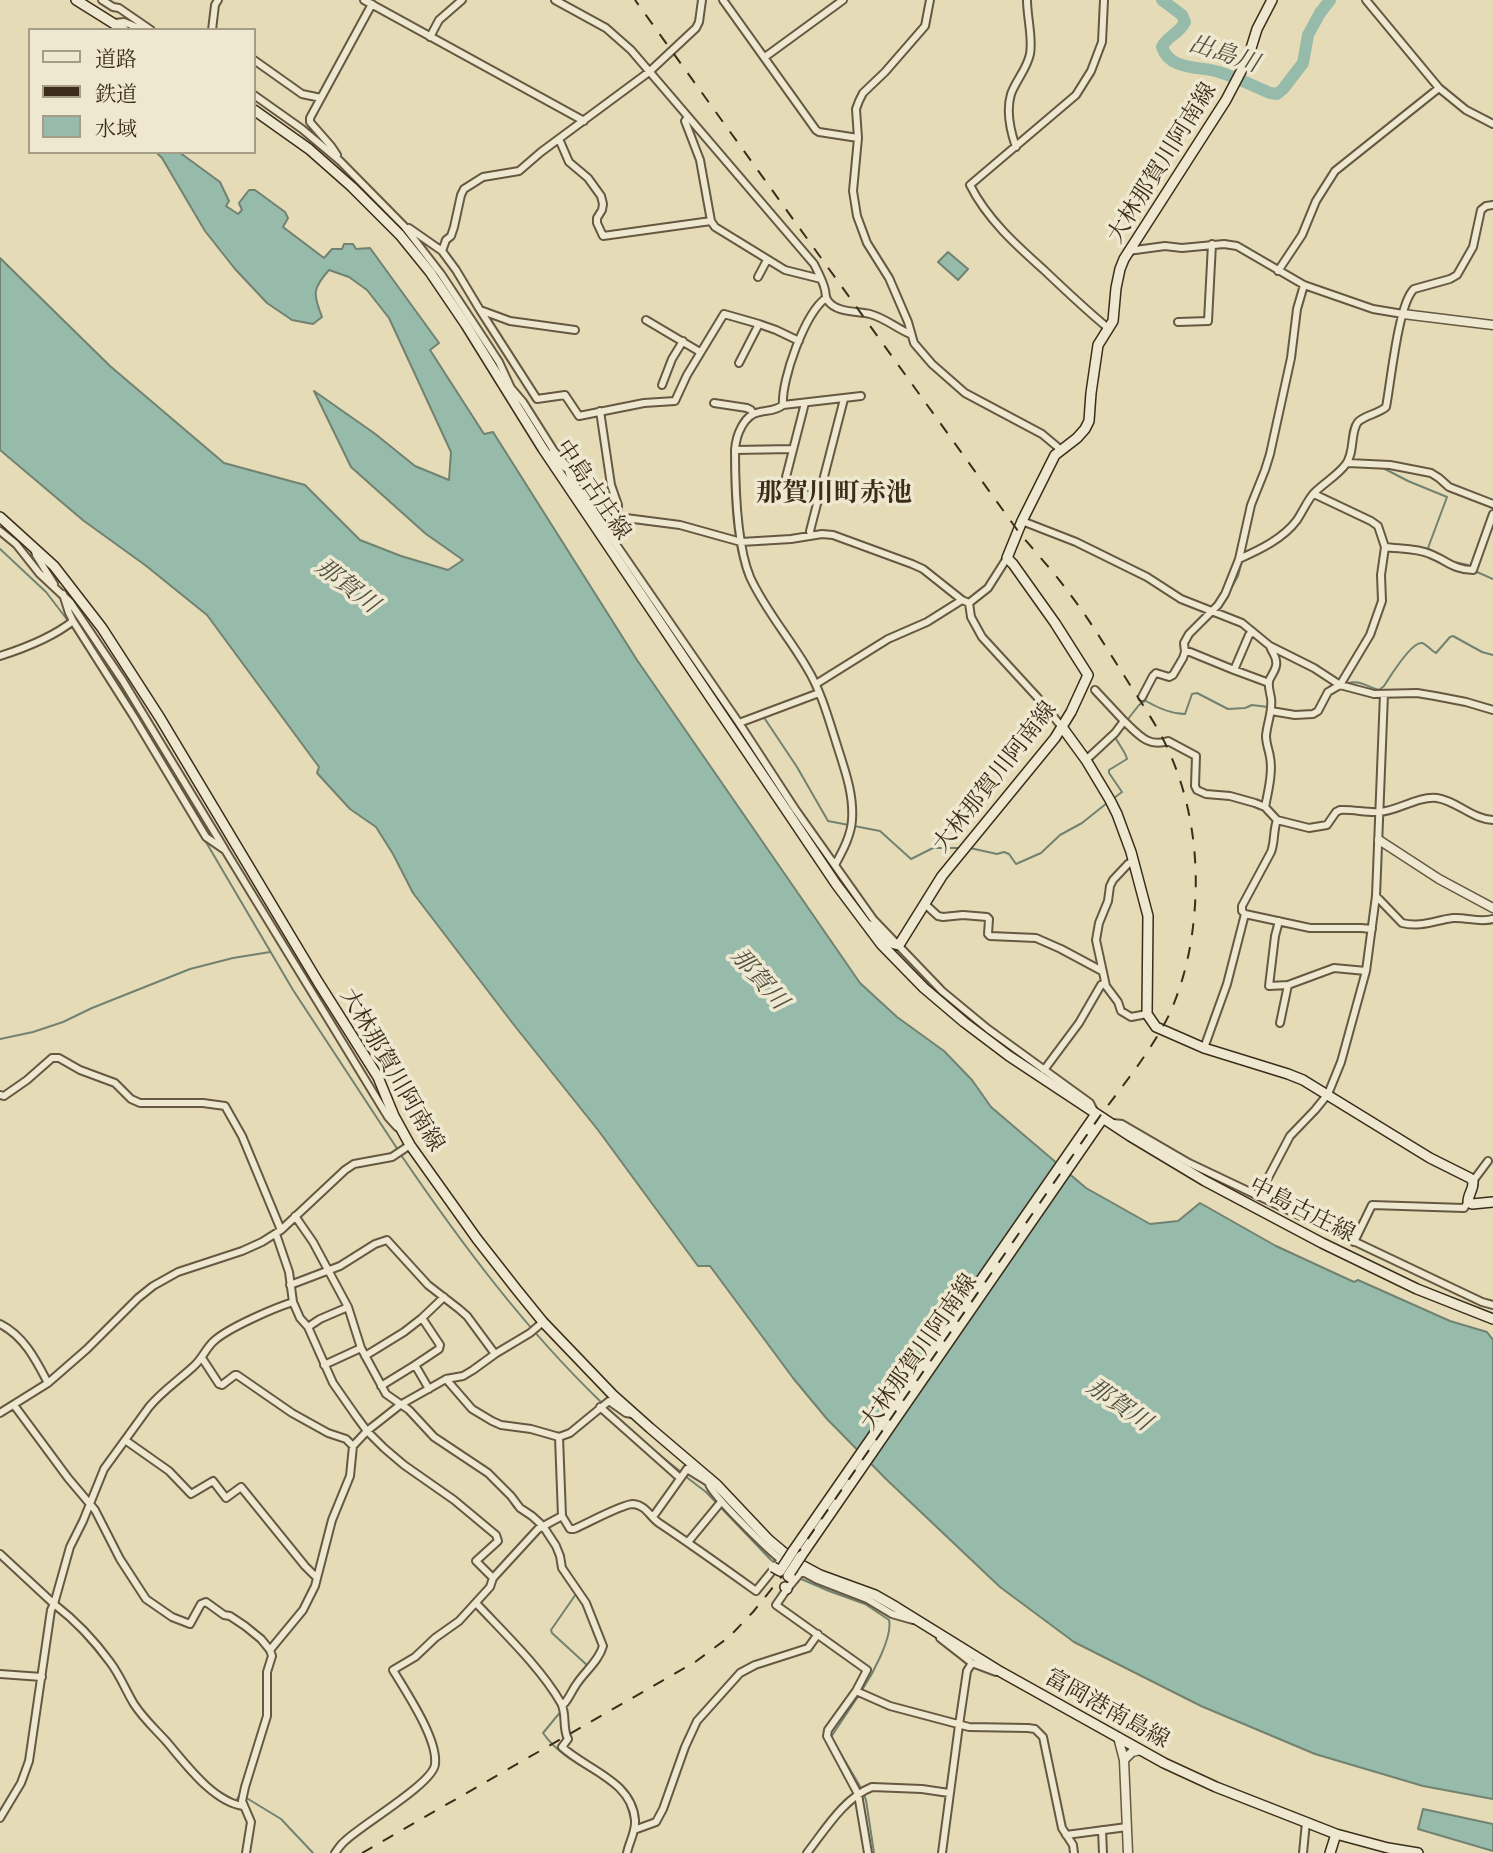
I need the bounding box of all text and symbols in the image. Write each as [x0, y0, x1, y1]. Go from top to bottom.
legend [28, 28, 256, 154]
water label: 出島川 [1185, 29, 1263, 79]
text: 道路 [95, 46, 137, 71]
street label: 大林那賀川阿南線 [1102, 78, 1222, 248]
text: 鉄道 [95, 81, 137, 106]
text: 水域 [95, 116, 137, 141]
street label: 中島古庄線 [549, 435, 637, 545]
district label: 那賀川町赤池 [756, 477, 912, 509]
water label: 那賀川 [310, 552, 384, 620]
street label: 大林那賀川阿南線 [927, 696, 1063, 858]
water label: 那賀川 [725, 942, 793, 1016]
street label: 大林那賀川阿南線 [334, 983, 450, 1157]
street label: 中島古庄線 [1245, 1172, 1359, 1248]
street label: 大林那賀川阿南線 [855, 1269, 983, 1435]
water label: 那賀川 [1081, 1373, 1157, 1437]
street label: 富岡港南島線 [1040, 1663, 1174, 1755]

